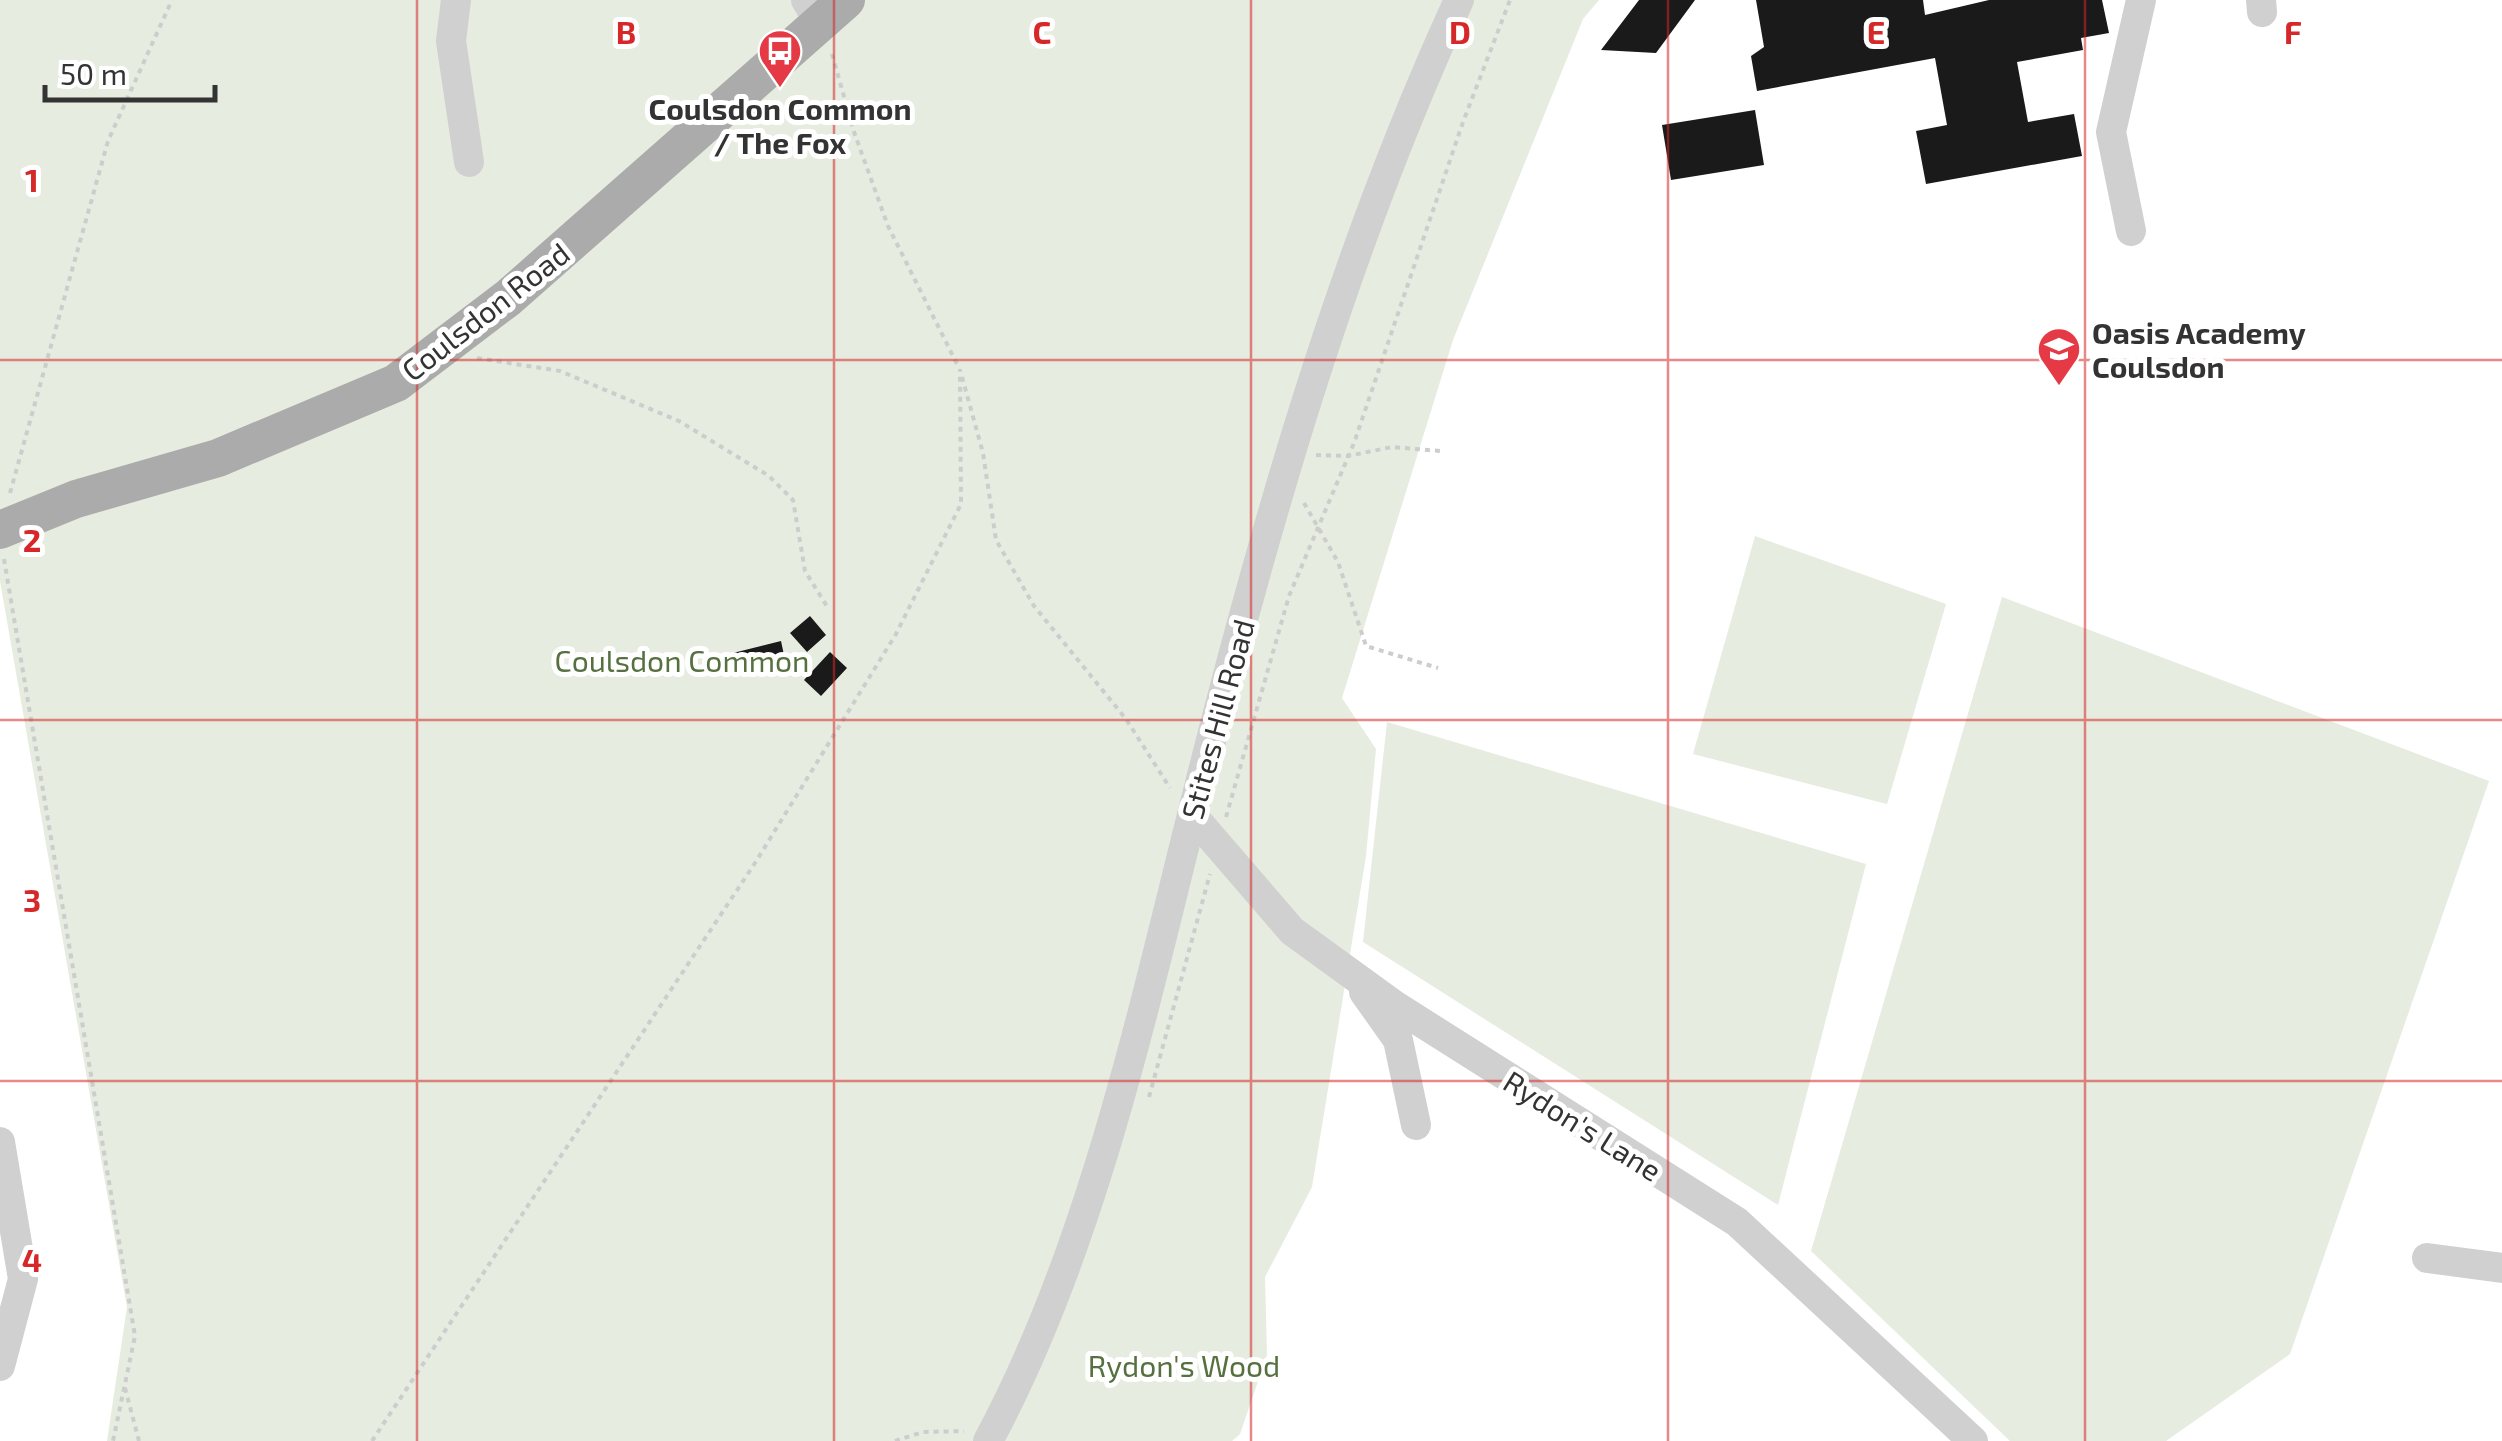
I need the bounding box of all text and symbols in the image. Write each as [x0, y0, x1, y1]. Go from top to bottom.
text: B [616, 12, 636, 50]
text: C [1033, 12, 1051, 50]
text: D [1449, 12, 1471, 50]
text: E [1867, 12, 1885, 50]
text: F [2284, 12, 2302, 50]
bus stop icon: Coulsdon Common / The Fox [757, 28, 803, 89]
scale bar [45, 40, 215, 102]
text: 50 m [60, 55, 127, 91]
place label: Coulsdon Common / The Fox [649, 90, 911, 160]
text: 1 [25, 160, 39, 198]
street label: Coulsdon Road [394, 234, 576, 388]
place label: Oasis Academy Coulsdon [2092, 314, 2306, 384]
school or university icon: Oasis Academy Coulsdon [2036, 326, 2082, 387]
text: 2 [23, 520, 41, 558]
street label: Stites Hill Road [1173, 615, 1261, 823]
park label: Coulsdon Common [555, 642, 809, 678]
text: 3 [23, 880, 41, 918]
street label: Rydon's Lane [1497, 1062, 1669, 1188]
text: 4 [22, 1240, 42, 1278]
park label: Rydon's Wood [1088, 1347, 1280, 1383]

